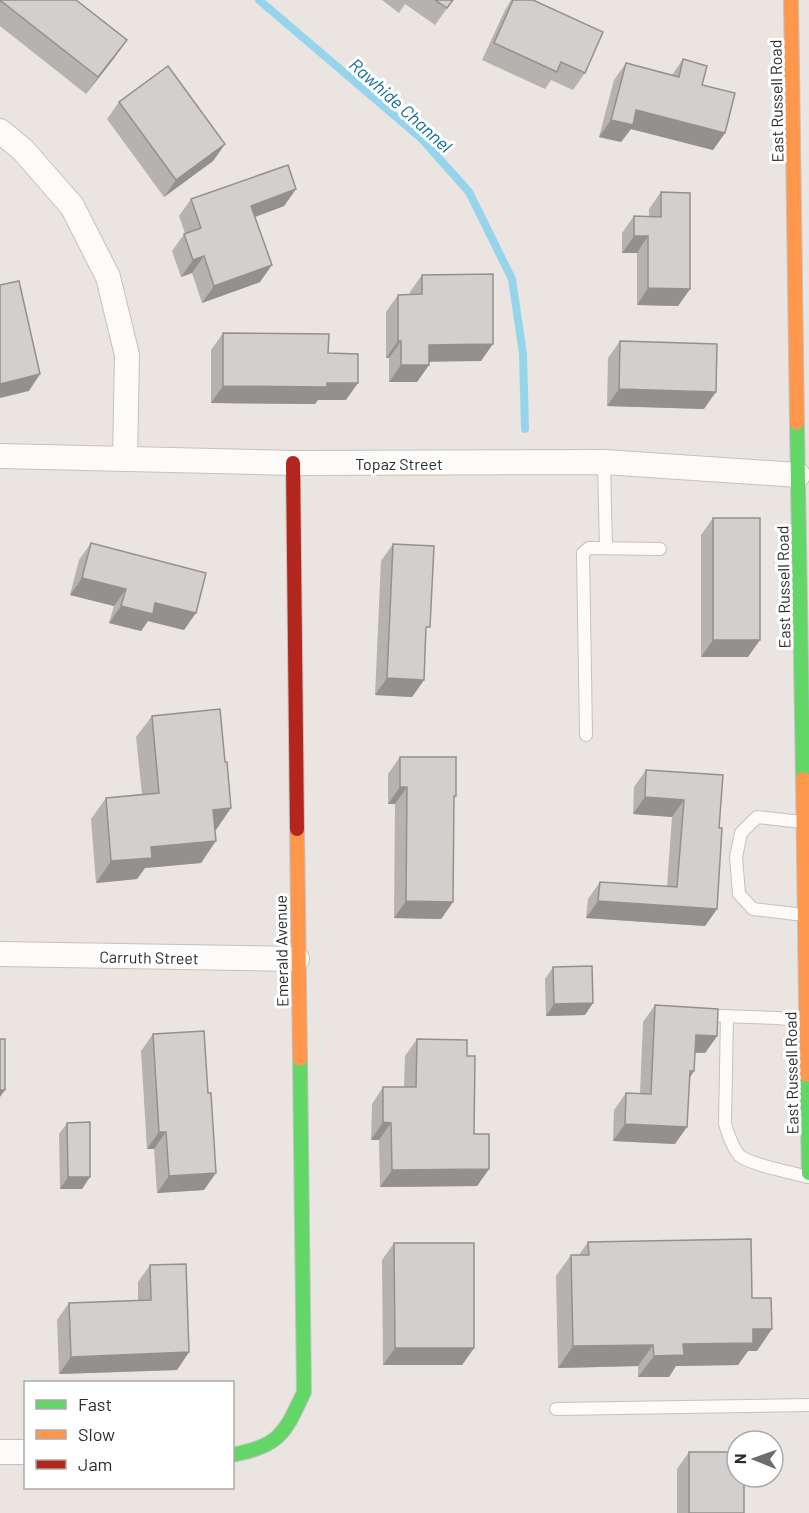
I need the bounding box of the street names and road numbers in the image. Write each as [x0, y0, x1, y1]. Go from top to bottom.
street label: East Russell Road [765, 40, 787, 162]
street label: Topaz Street [355, 454, 443, 473]
street label: East Russell Road [772, 526, 794, 648]
street label: Emerald Avenue [271, 895, 291, 1007]
street label: Carruth Street [99, 947, 199, 967]
street label: East Russell Road [780, 1012, 802, 1134]

